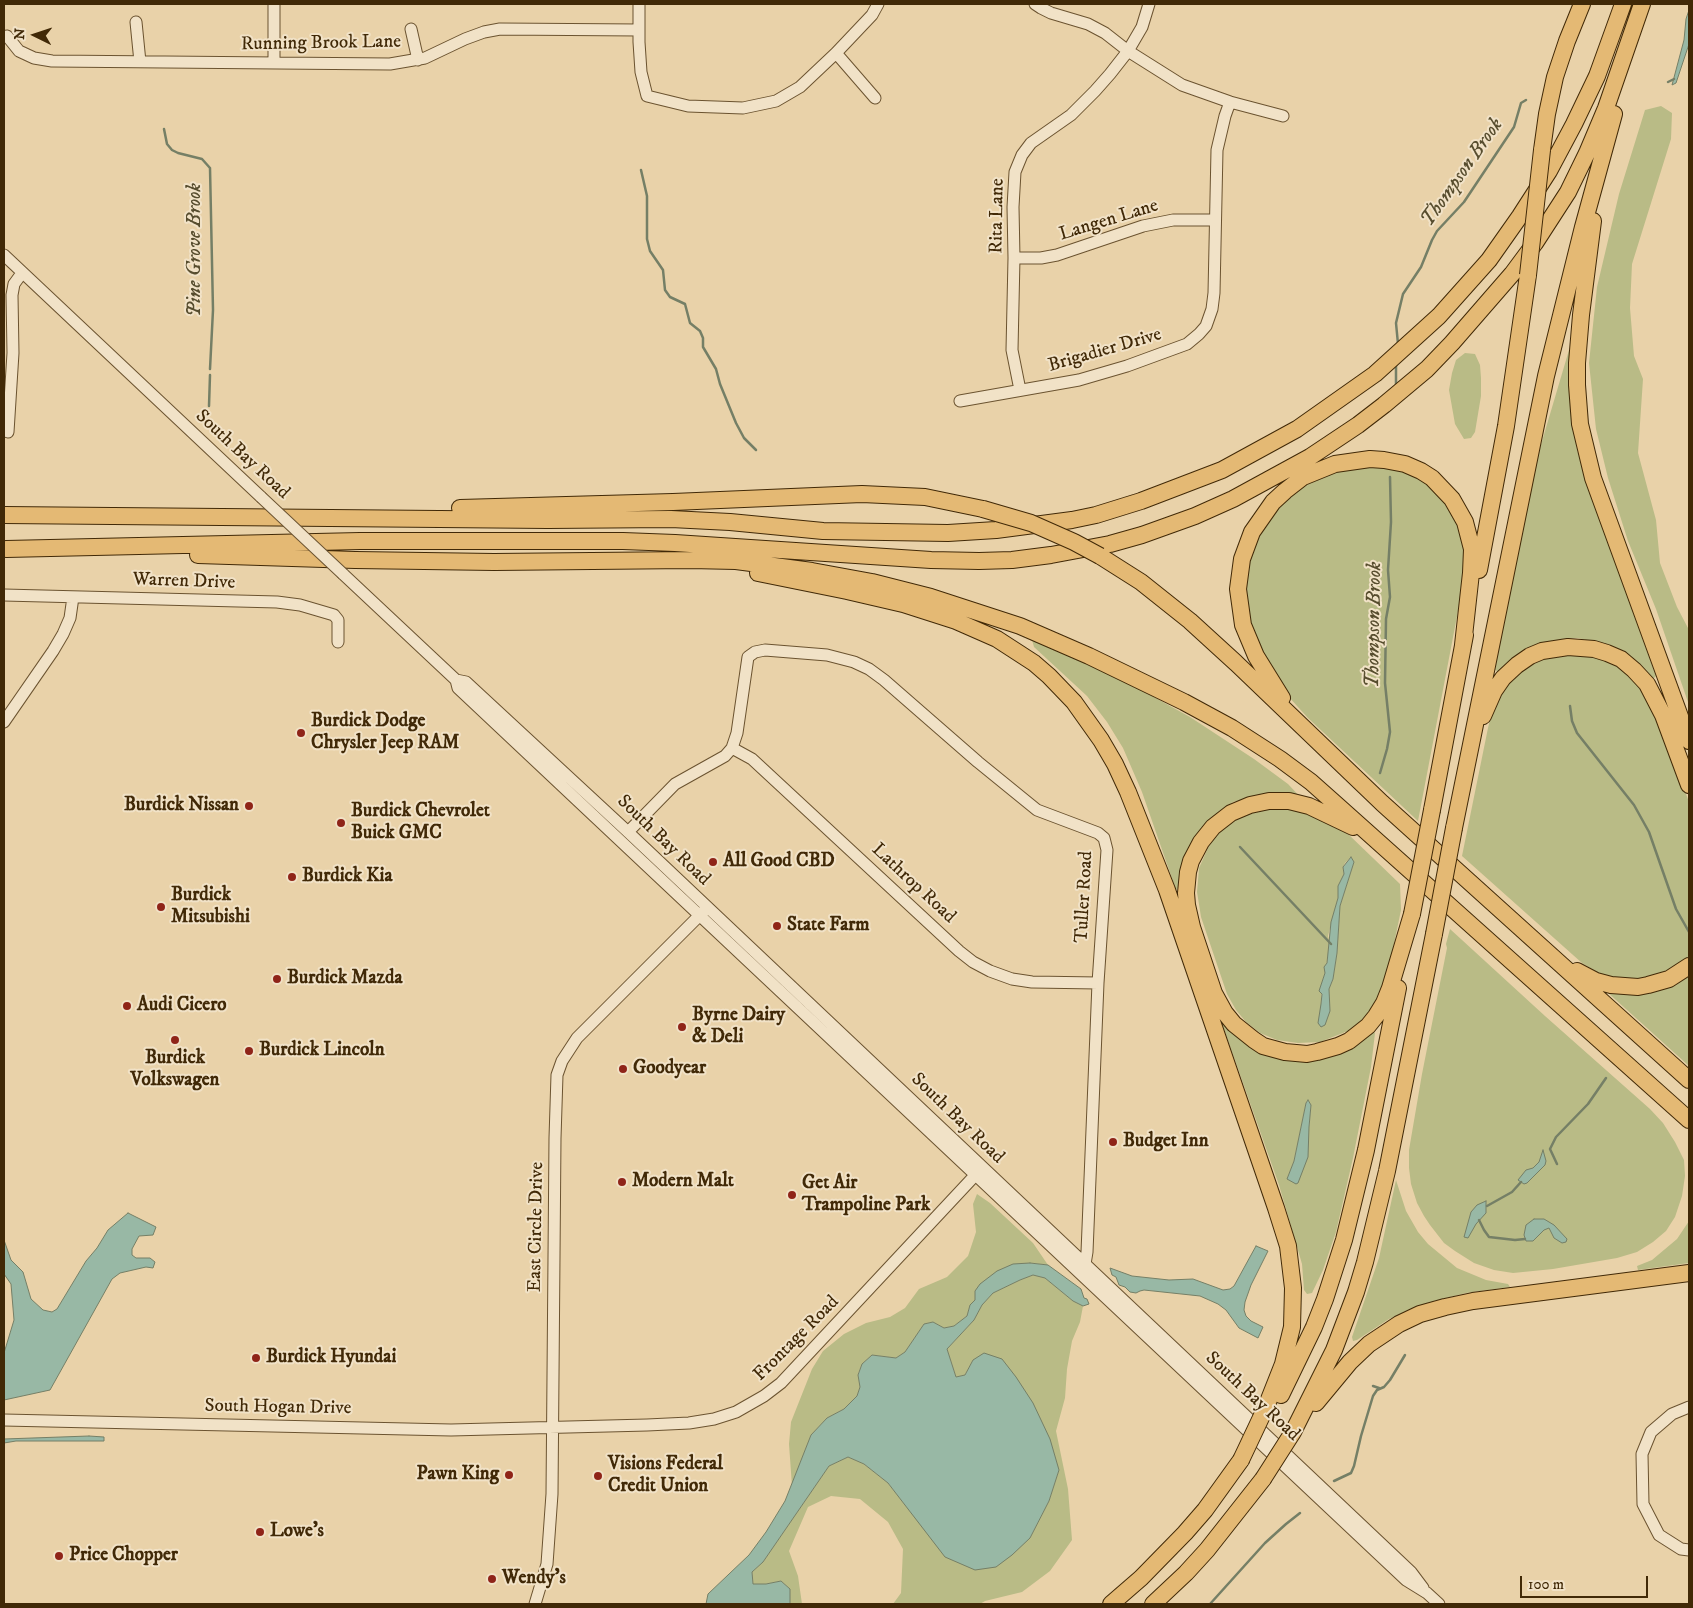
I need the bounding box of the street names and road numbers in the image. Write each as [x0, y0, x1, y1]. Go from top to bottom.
street label: Running Brook Lane [241, 31, 401, 57]
street label: Rita Lane [986, 178, 1010, 254]
street label: Langen Lane [1057, 195, 1161, 247]
street label: Brigadier Drive [1046, 324, 1164, 378]
street label: South Bay Road [190, 405, 294, 505]
street label: Warren Drive [132, 569, 236, 595]
street label: South Bay Road [612, 791, 714, 891]
street label: Lathrop Road [866, 839, 960, 929]
street label: Tuller Road [1071, 851, 1099, 943]
street label: South Bay Road [906, 1069, 1008, 1169]
street label: East Circle Drive [524, 1162, 550, 1292]
street label: Frontage Road [750, 1292, 844, 1386]
street label: South Bay Road [1200, 1347, 1304, 1447]
street label: South Hogan Drive [204, 1395, 352, 1421]

